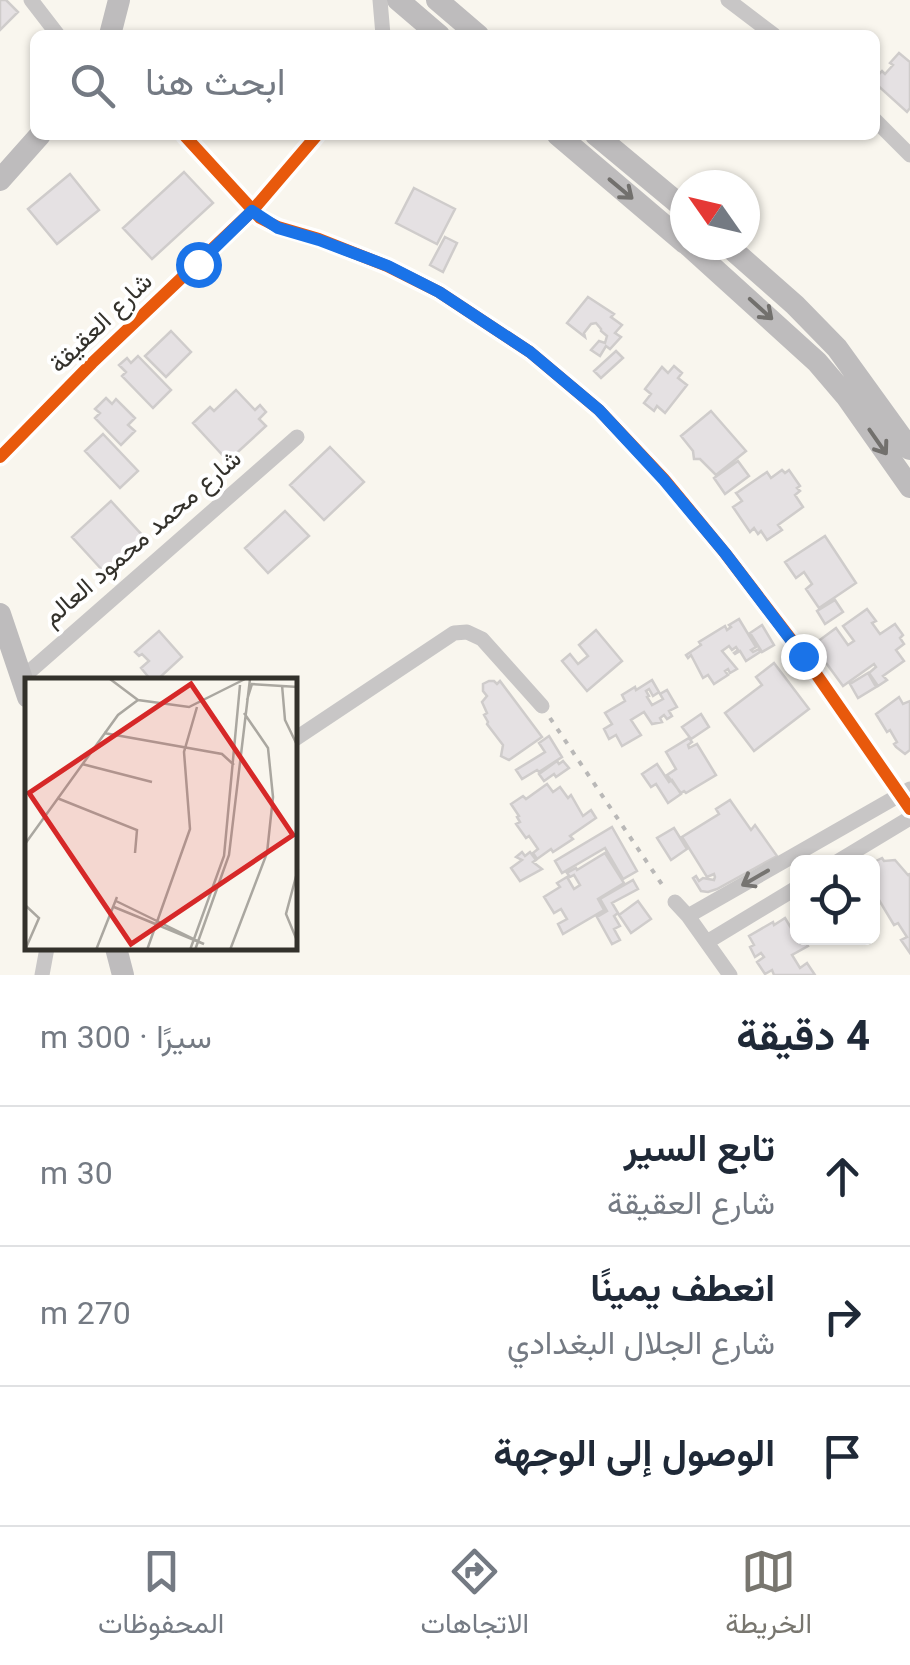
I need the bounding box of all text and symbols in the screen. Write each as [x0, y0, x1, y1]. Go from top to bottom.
search box [30, 30, 880, 140]
text: ابحث هنا [145, 56, 286, 115]
icon: search [65, 58, 120, 113]
north arrow [670, 170, 760, 260]
one-way arrow [608, 177, 634, 199]
route start [176, 242, 222, 288]
street label: شارع العقيقة [41, 264, 163, 384]
one-way arrow [748, 298, 773, 321]
one-way arrow [867, 427, 888, 455]
street label: شارع محمد محمود العالم [35, 441, 251, 637]
route end [781, 634, 827, 680]
inset map [25, 678, 298, 950]
map controls [790, 855, 880, 945]
button: locate [790, 855, 880, 945]
one-way arrow [741, 868, 770, 888]
text: 4 دقيقة [736, 1007, 870, 1073]
text: سيرًا · 300 m [40, 1015, 212, 1065]
text: تابع السير [624, 1122, 775, 1181]
icon: ahead [815, 1149, 870, 1204]
text: 30 m [40, 1151, 113, 1201]
text: شارع العقيقة [607, 1181, 775, 1231]
text: انعطف يمينًا [590, 1262, 775, 1321]
icon: right [815, 1289, 870, 1344]
text: 270 m [40, 1291, 131, 1341]
text: شارع الجلال البغدادي [507, 1321, 775, 1371]
text: الوصول إلى الوجهة [493, 1427, 775, 1486]
icon: arrive [815, 1429, 870, 1484]
tab: المحفوظات [98, 1544, 224, 1648]
tab: الاتجاهات [420, 1544, 529, 1648]
tab: الخريطة [725, 1544, 812, 1648]

